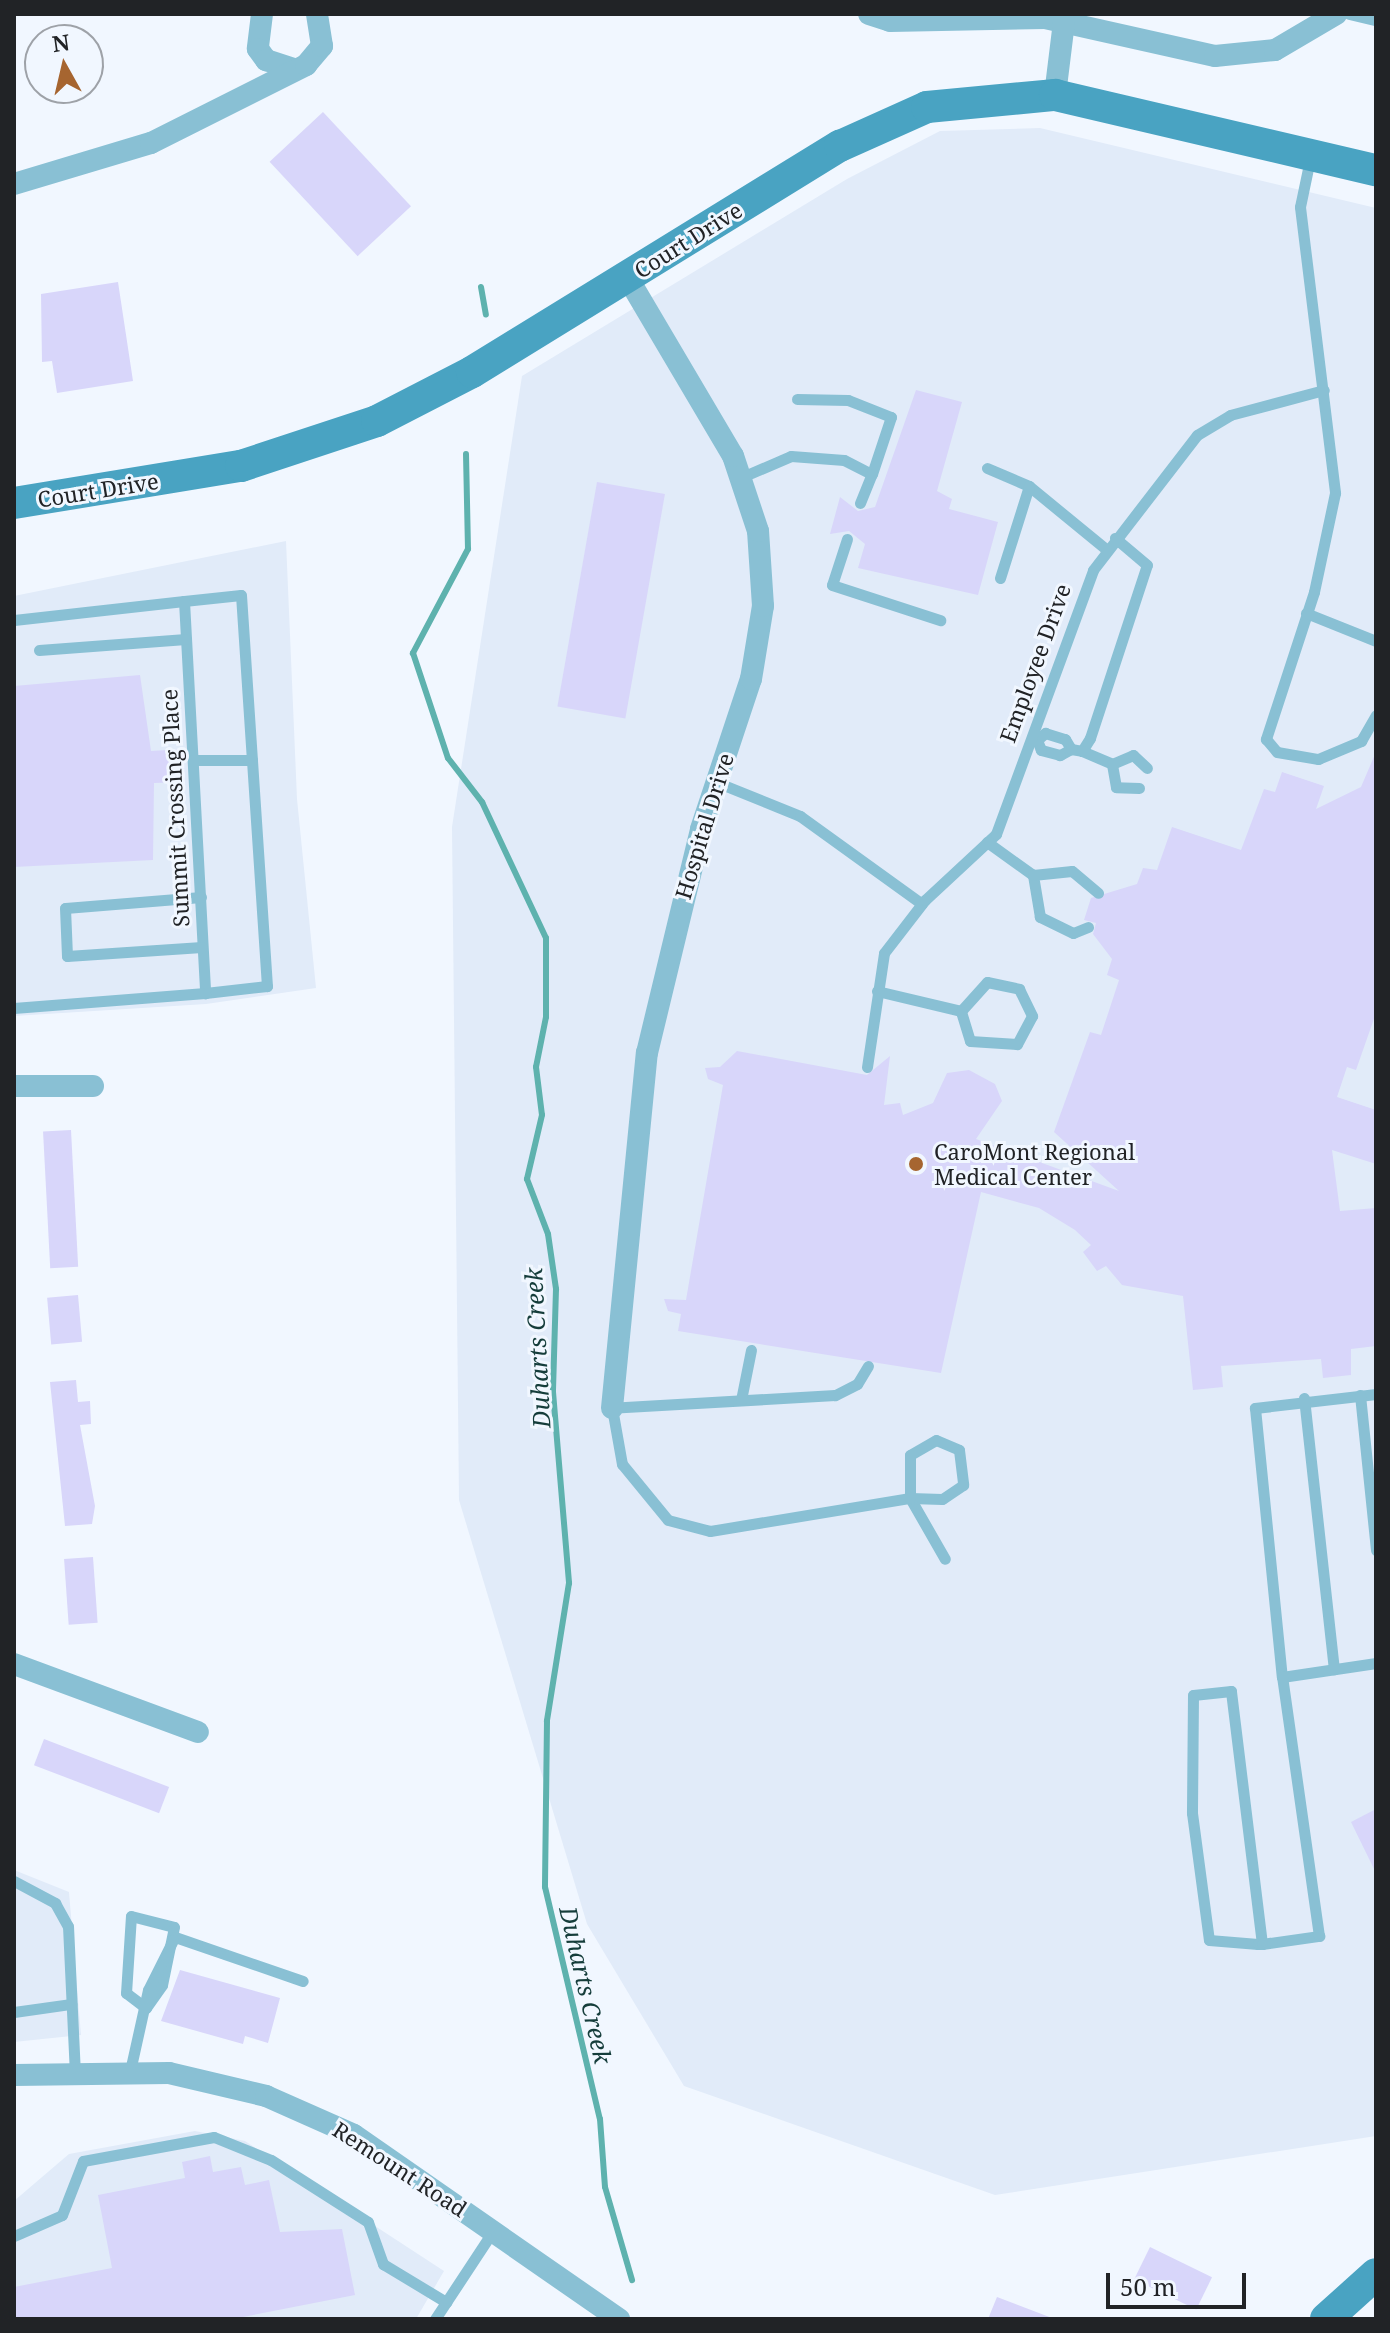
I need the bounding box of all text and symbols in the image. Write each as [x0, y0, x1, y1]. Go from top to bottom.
north arrow [24, 24, 104, 104]
text: N [50, 26, 72, 58]
street label: Court Drive [629, 197, 747, 283]
street label: Court Drive [36, 467, 160, 513]
street label: Employee Drive [994, 580, 1076, 746]
street label: Summit Crossing Place [156, 688, 194, 928]
street label: Hospital Drive [669, 750, 739, 902]
place label: CaroMont Regional Medical Center [934, 1138, 1135, 1190]
marker: CaroMont Regional Medical Center [905, 1153, 927, 1175]
water label: Duharts Creek [518, 1267, 556, 1429]
water label: Duharts Creek [554, 1904, 618, 2066]
street label: Remount Road [328, 2116, 472, 2222]
scale bar [1110, 2257, 1250, 2307]
text: 50 m [1120, 2270, 1176, 2303]

